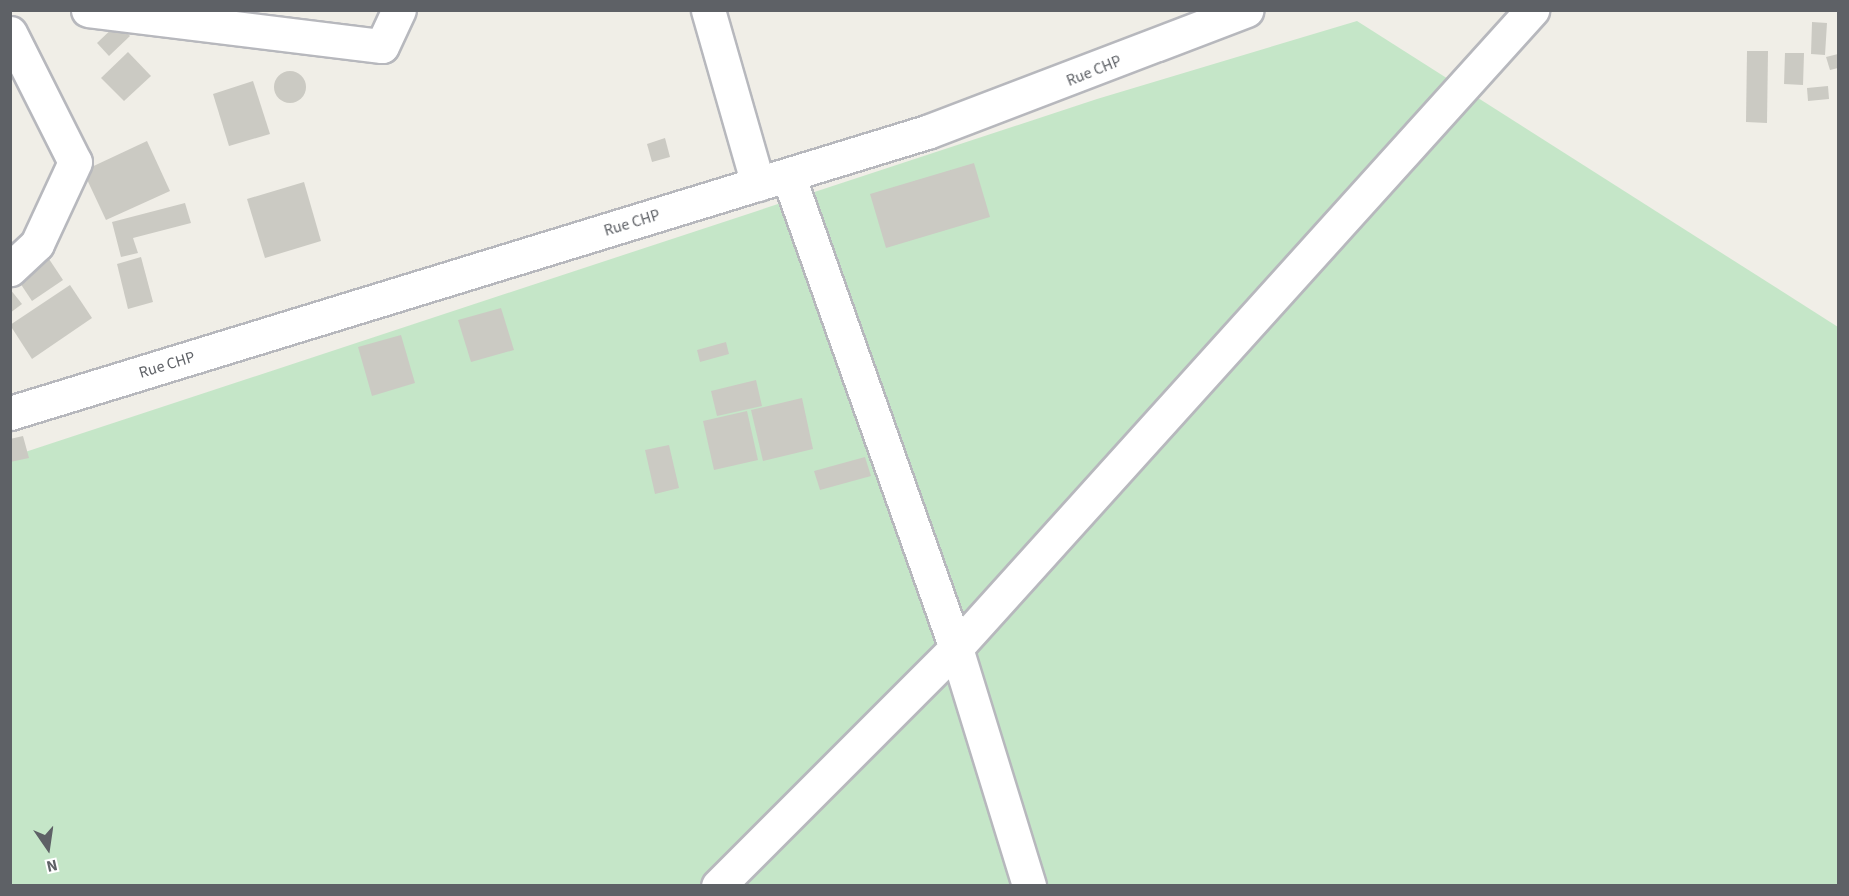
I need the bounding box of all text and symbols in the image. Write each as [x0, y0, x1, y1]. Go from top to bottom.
street label: Rue CHP [1064, 51, 1124, 91]
street label: Rue CHP [602, 205, 662, 241]
street label: Rue CHP [137, 347, 197, 383]
north arrow [18, 818, 78, 878]
text: N [44, 854, 60, 877]

